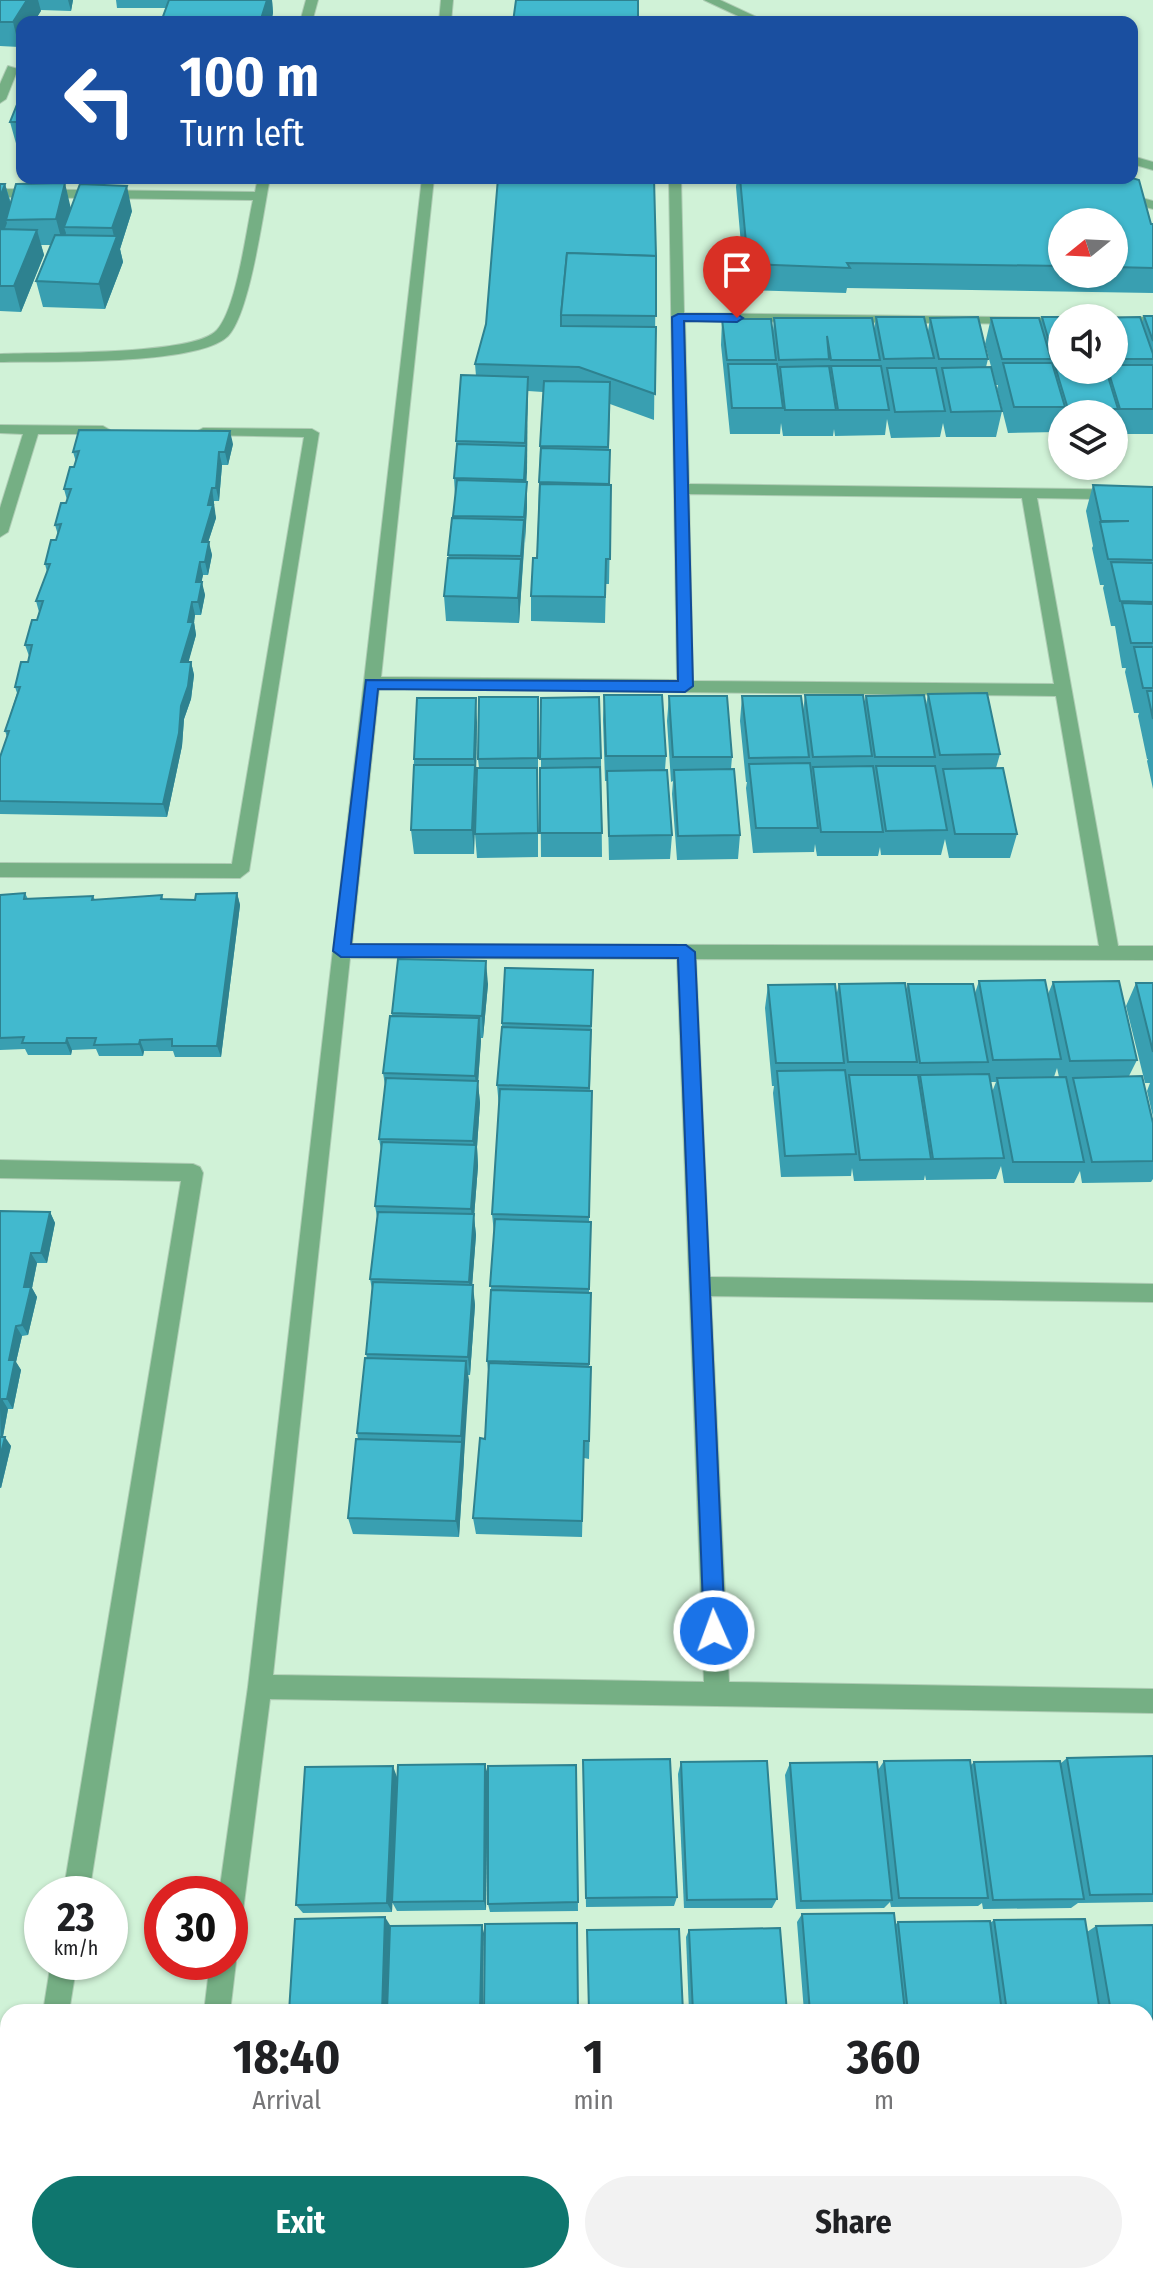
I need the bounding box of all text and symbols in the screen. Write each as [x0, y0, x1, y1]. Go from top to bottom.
text: 100 m [180, 44, 319, 111]
icon: left [48, 48, 152, 152]
text: Turn left [180, 112, 304, 156]
north arrow [1048, 208, 1128, 288]
map controls [1048, 208, 1128, 480]
pin [703, 236, 771, 318]
icon: arrive [715, 248, 759, 292]
button: sound [1048, 304, 1128, 384]
button: layers [1048, 400, 1128, 480]
position arrow [672, 1589, 756, 1673]
speed limit sign: 30 [144, 1876, 248, 1980]
text: 23 [57, 1894, 95, 1942]
text: km/h [54, 1936, 98, 1960]
text: 18:40 [233, 2028, 340, 2086]
text: 1 [583, 2028, 604, 2086]
text: 360 [847, 2028, 921, 2086]
text: Arrival [252, 2085, 321, 2116]
text: min [574, 2085, 614, 2116]
text: m [874, 2085, 894, 2116]
button: Exit [32, 2176, 569, 2268]
button: Share [585, 2176, 1122, 2268]

